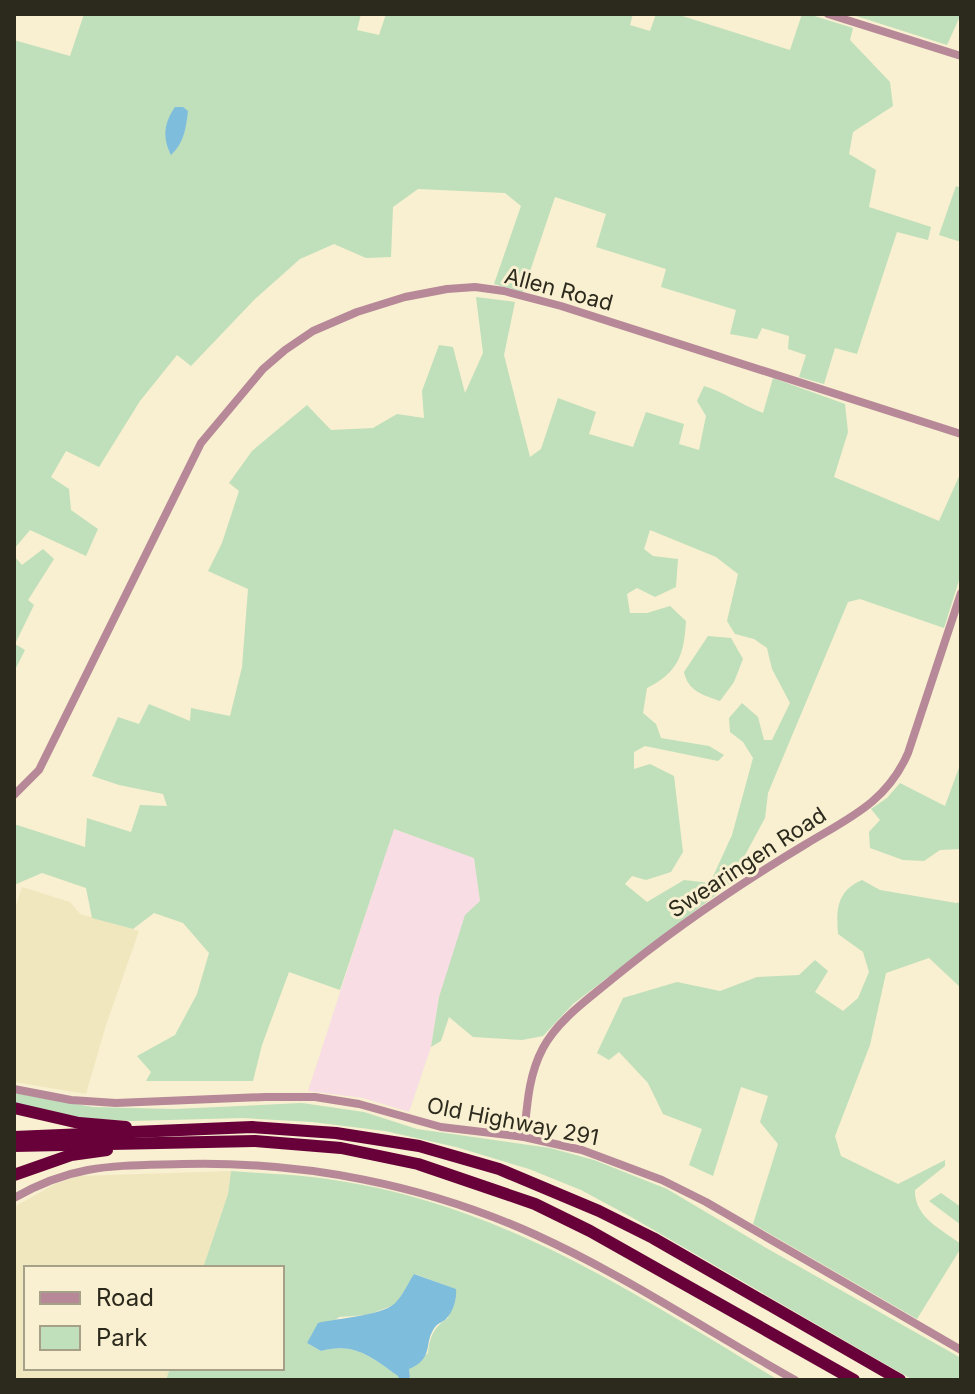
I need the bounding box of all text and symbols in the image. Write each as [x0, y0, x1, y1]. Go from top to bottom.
street label: Allen Road [502, 262, 616, 316]
street label: Swearingen Road [663, 801, 831, 923]
street label: Old Highway 291 [425, 1092, 601, 1150]
legend [24, 1266, 284, 1370]
text: Road [96, 1283, 154, 1312]
text: Park [96, 1323, 147, 1352]

